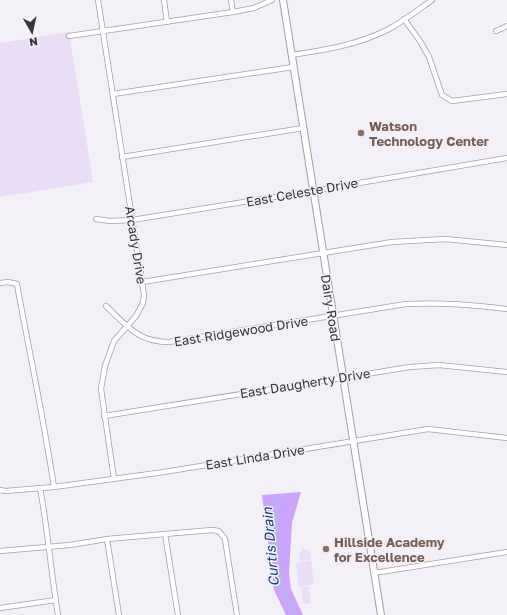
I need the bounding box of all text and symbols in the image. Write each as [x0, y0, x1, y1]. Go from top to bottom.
north arrow [12, 12, 52, 52]
text: N [28, 35, 39, 49]
place label: Watson Technology Center [369, 118, 489, 149]
marker: Watson Technology Center [356, 128, 366, 138]
street label: East Celeste Drive [245, 174, 359, 210]
street label: Arcady Drive [122, 205, 150, 285]
street label: Dairy Road [318, 273, 344, 343]
street label: East Ridgewood Drive [173, 312, 309, 350]
street label: East Daugherty Drive [239, 365, 371, 401]
street label: East Linda Drive [204, 441, 306, 473]
water label: Curtis Drain [258, 505, 282, 587]
place label: Hillside Academy for Excellence [334, 534, 445, 565]
marker: Hillside Academy for Excellence [321, 544, 331, 554]

